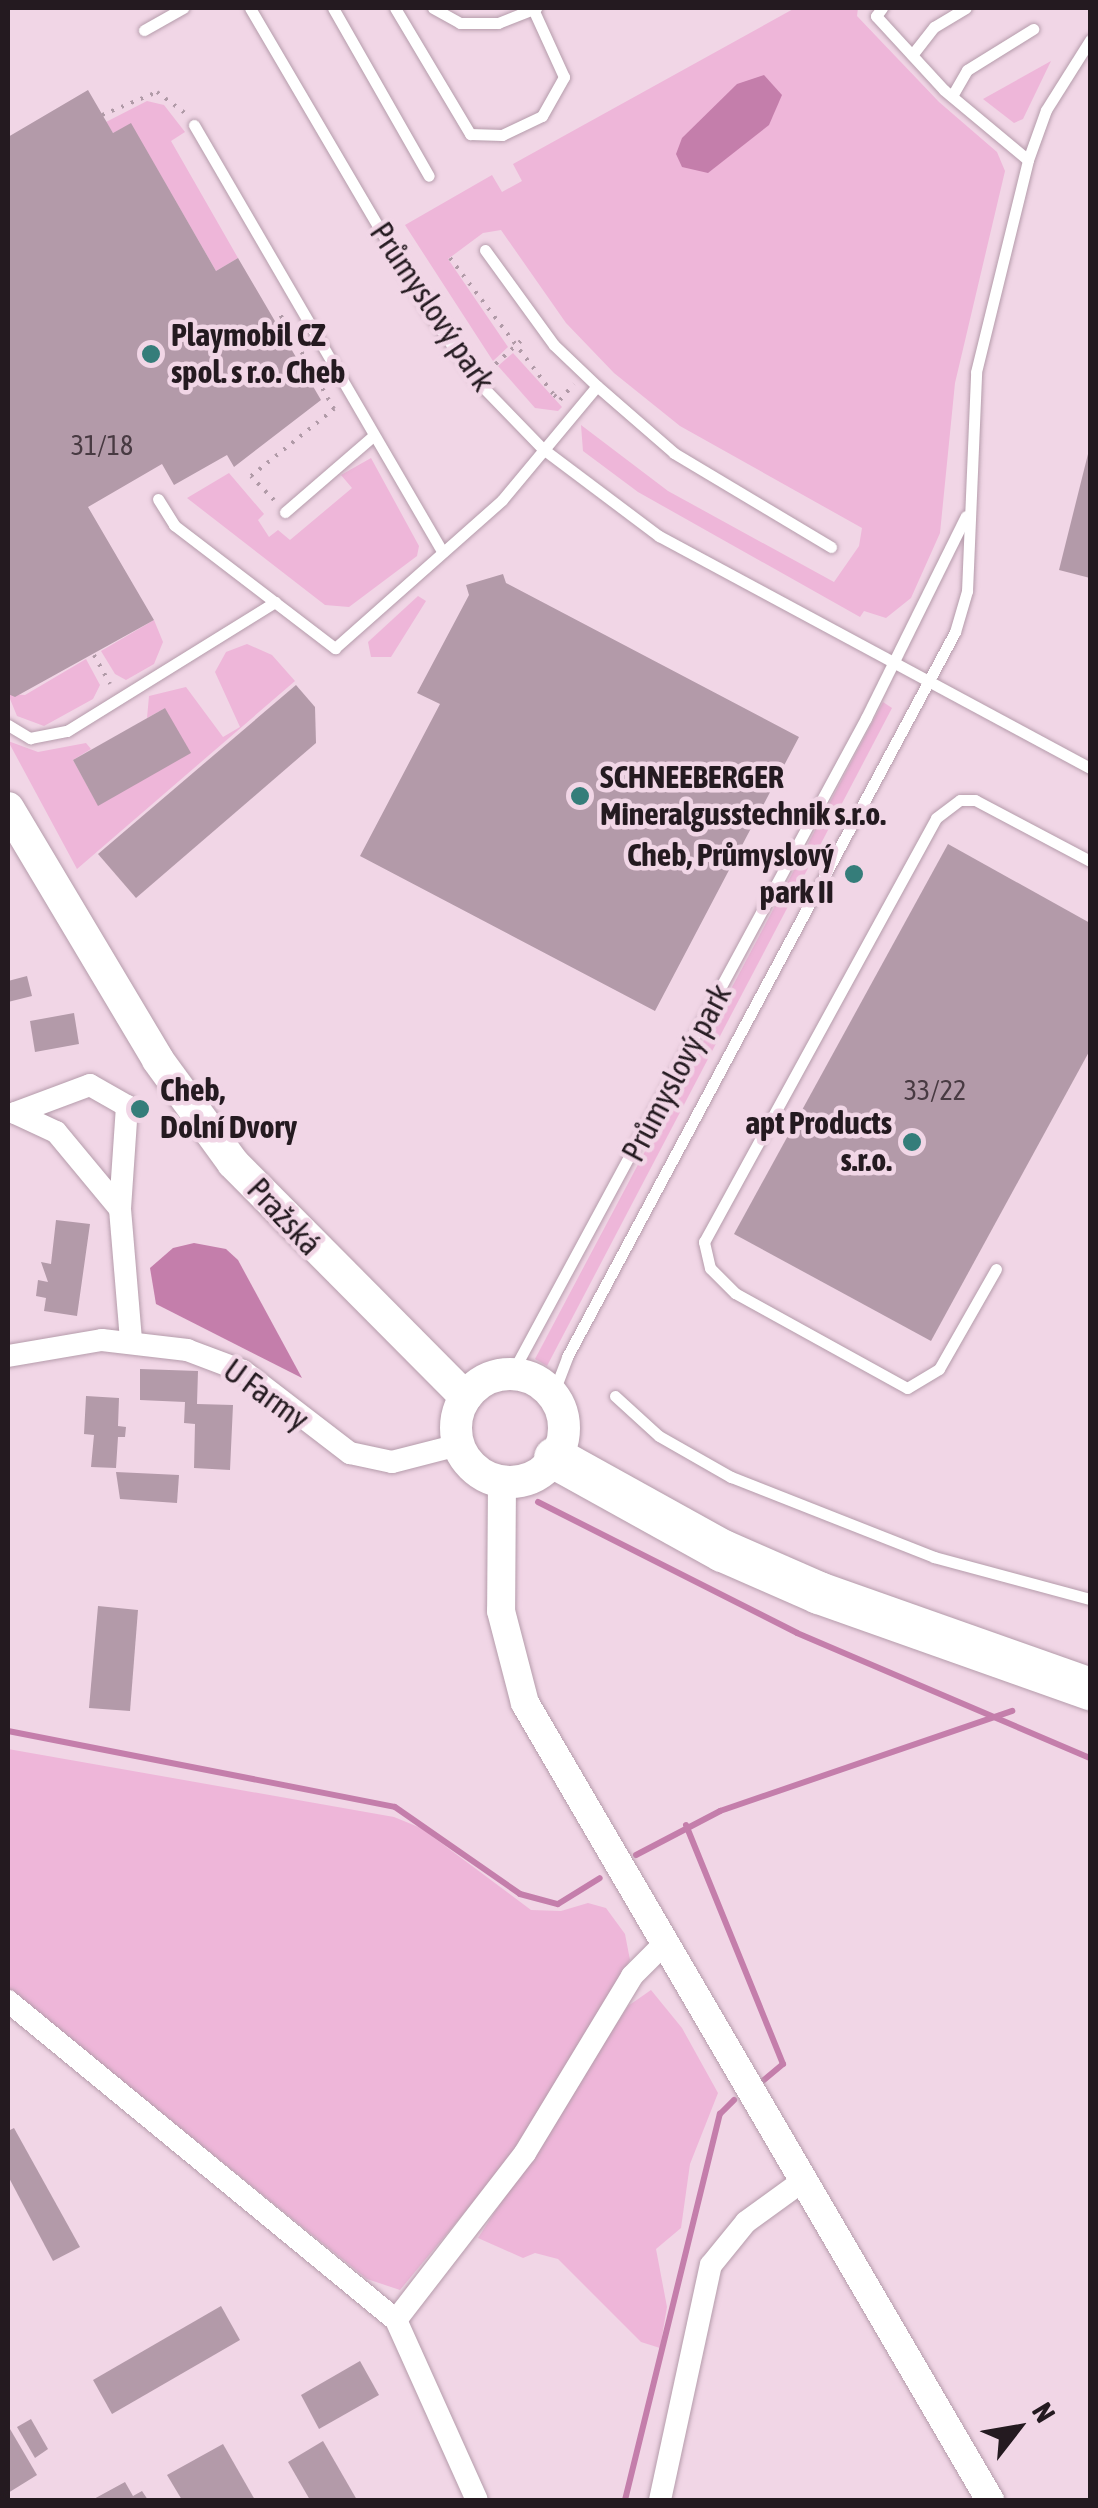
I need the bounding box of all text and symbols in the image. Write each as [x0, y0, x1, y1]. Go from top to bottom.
street label: Průmyslový park [361, 215, 503, 399]
place label: Playmobil CZ spol. s r.o. Cheb [171, 317, 345, 392]
marker: Playmobil CZ spol. s r.o. Cheb [140, 343, 162, 365]
house number: 31/18 [71, 428, 133, 462]
place label: SCHNEEBERGER Mineralgusstechnik s.r.o. [600, 759, 886, 834]
marker: SCHNEEBERGER Mineralgusstechnik s.r.o. [569, 785, 591, 807]
place label: Cheb, Průmyslový park II [627, 837, 834, 912]
marker: Cheb, Průmyslový park II [843, 863, 865, 885]
street label: Průmyslový park [614, 978, 740, 1168]
place label: Cheb, Dolní Dvory [160, 1072, 297, 1147]
house number: 33/22 [904, 1073, 966, 1107]
marker: Cheb, Dolní Dvory [129, 1098, 151, 1120]
place label: apt Products s.r.o. [745, 1105, 892, 1180]
marker: apt Products s.r.o. [901, 1131, 923, 1153]
street label: Pražská [239, 1171, 329, 1263]
street label: U Farmy [216, 1351, 316, 1439]
north arrow [968, 2378, 1068, 2478]
text: N [1026, 2397, 1062, 2428]

